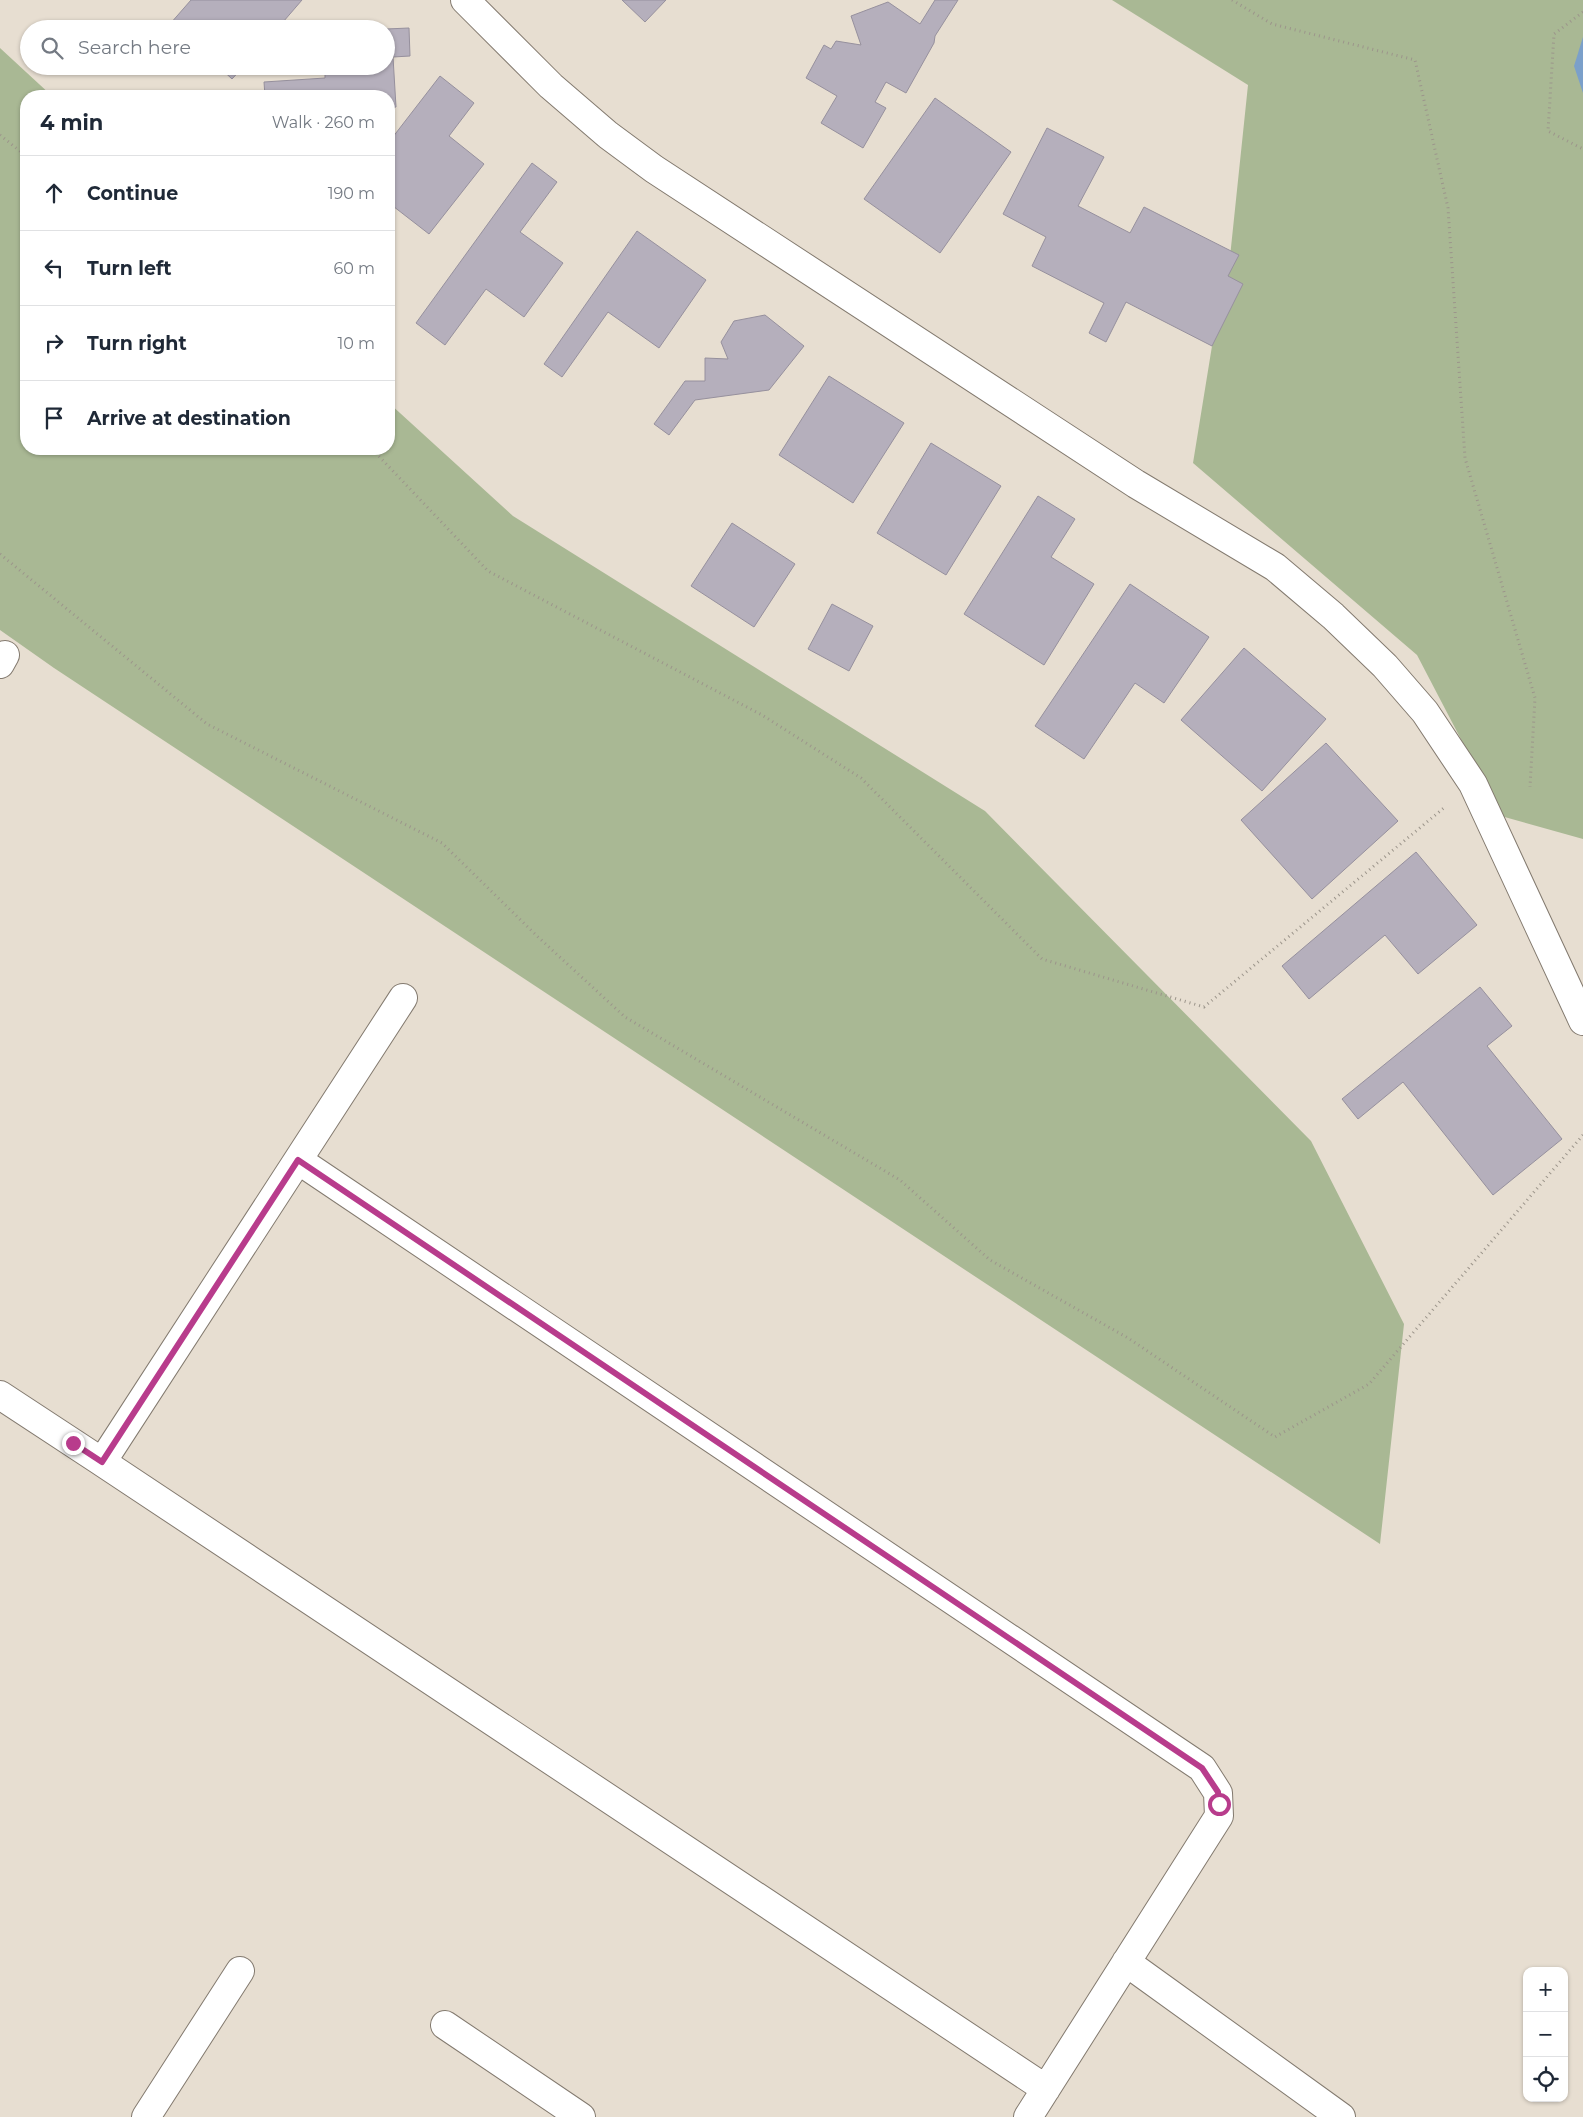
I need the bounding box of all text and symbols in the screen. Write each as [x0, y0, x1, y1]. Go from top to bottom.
search box [20, 20, 395, 75]
icon: search [38, 34, 66, 62]
text: Search here [78, 36, 191, 59]
text: 4 min [40, 110, 103, 135]
text: Walk · 260 m [272, 113, 375, 132]
icon: ahead [40, 179, 68, 207]
text: Continue [87, 182, 178, 205]
text: 190 m [328, 184, 375, 203]
icon: left [40, 254, 68, 282]
text: Turn left [87, 257, 172, 280]
text: 60 m [333, 259, 375, 278]
icon: right [40, 329, 68, 357]
text: Turn right [87, 332, 187, 355]
text: 10 m [337, 334, 375, 353]
icon: arrive [40, 404, 68, 432]
text: Arrive at destination [87, 407, 291, 430]
route end [62, 1432, 85, 1455]
route start [1208, 1793, 1231, 1816]
map controls [1523, 1967, 1568, 2102]
button: + [1523, 1967, 1568, 2012]
button: − [1523, 2012, 1568, 2057]
button: locate [1523, 2057, 1568, 2102]

